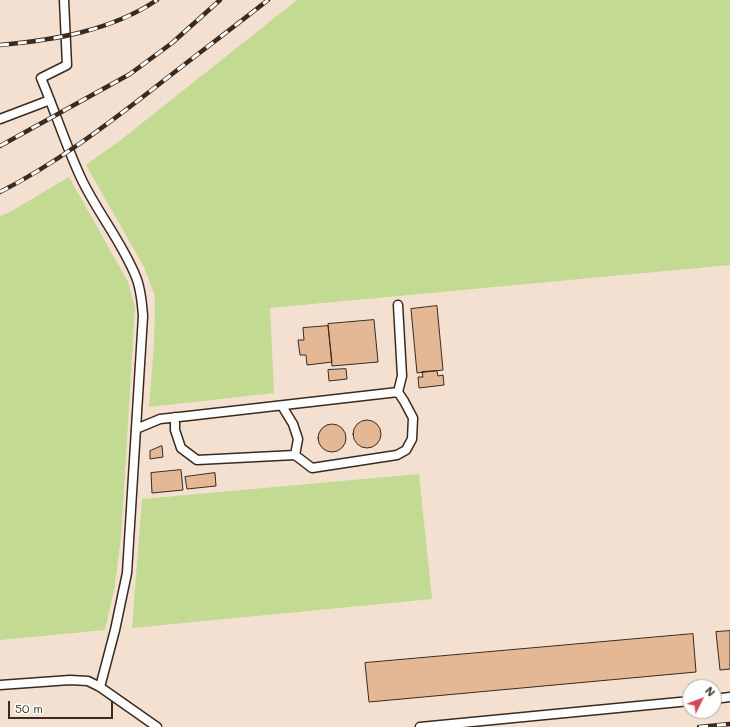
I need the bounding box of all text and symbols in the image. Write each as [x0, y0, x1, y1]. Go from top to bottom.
north arrow [682, 679, 722, 719]
text: N [702, 683, 719, 699]
scale bar [10, 693, 115, 719]
text: 50 m [15, 700, 43, 716]

